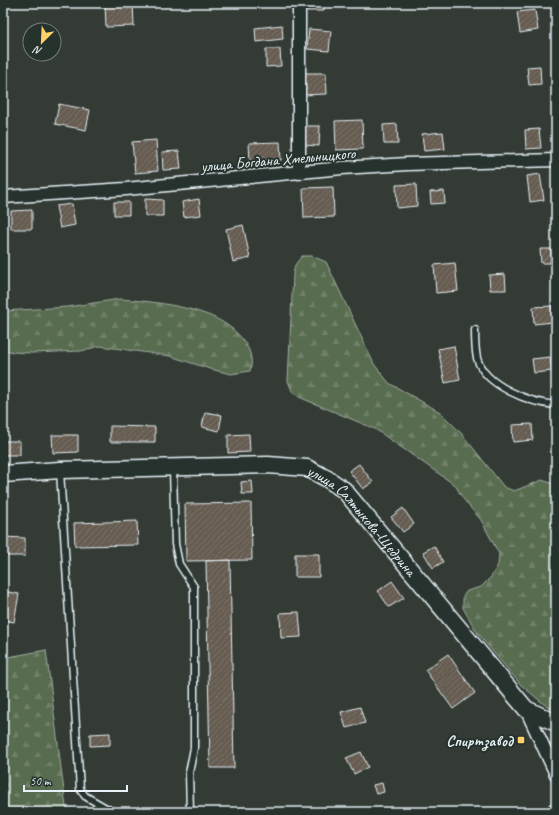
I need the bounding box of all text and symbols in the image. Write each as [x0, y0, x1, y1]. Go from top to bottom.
north arrow [22, 22, 62, 62]
text: N [30, 42, 44, 59]
street label: улица Богдана Хмельницкого [199, 143, 357, 177]
street label: улица Салтыкова-Щедрина [303, 460, 421, 582]
place label: Спиртзавод [446, 731, 515, 751]
marker: Спиртзавод [516, 735, 526, 745]
scale bar [24, 767, 127, 793]
text: 50 m [30, 773, 52, 789]

